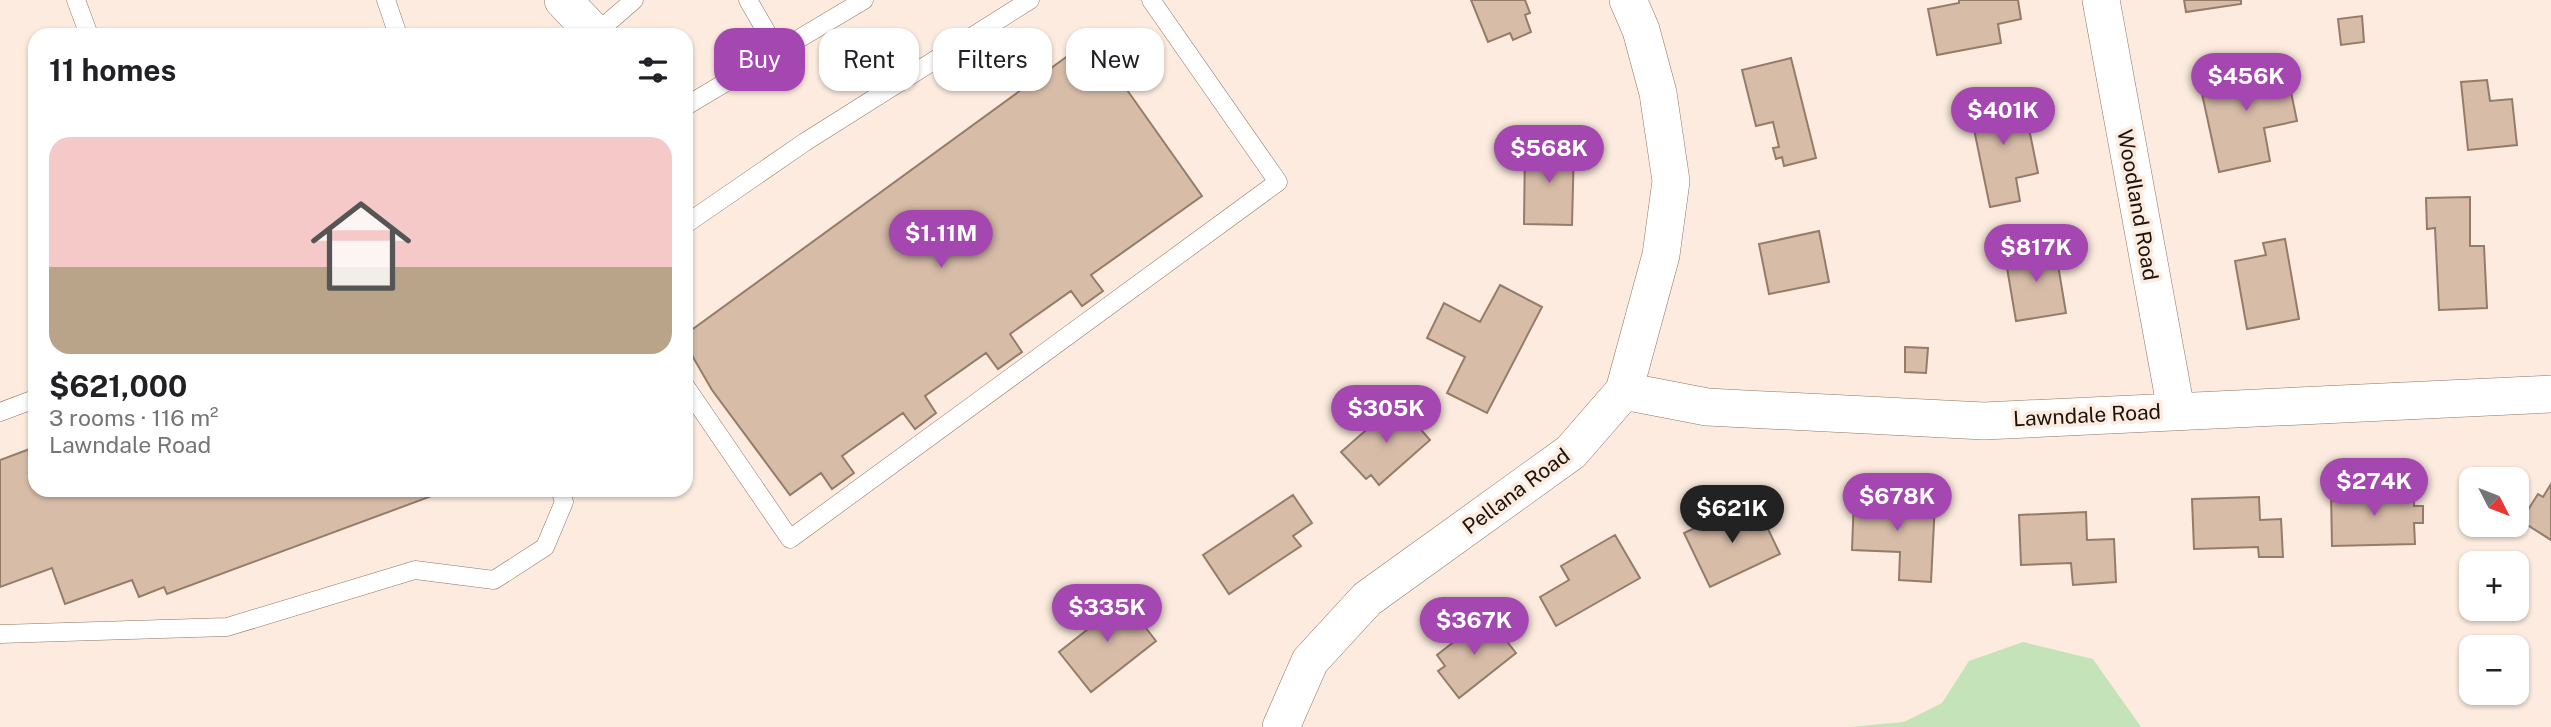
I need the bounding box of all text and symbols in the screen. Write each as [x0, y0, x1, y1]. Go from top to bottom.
chip: Buy [714, 28, 805, 91]
chip: Rent [819, 28, 919, 91]
chip: Filters [933, 28, 1052, 91]
chip: New [1066, 28, 1164, 91]
icon: filters [634, 51, 672, 89]
text: 11 homes [49, 52, 176, 88]
pin: $456K [2197, 54, 2295, 113]
text: $456K [2207, 62, 2285, 89]
pin: $401K [1954, 88, 2052, 147]
text: $401K [1967, 96, 2039, 123]
pin: $568K [1500, 125, 1598, 185]
street label: Woodland Road [2112, 128, 2164, 282]
text: $568K [1510, 134, 1588, 161]
icon: home [298, 183, 424, 309]
pin: $1.11M [884, 210, 998, 270]
text: $1.11M [905, 219, 977, 246]
pin: $817K [1987, 224, 2085, 284]
text: $817K [2000, 233, 2072, 260]
text: $621,000 [49, 368, 187, 404]
pin: $305K [1337, 386, 1435, 445]
text: $305K [1347, 394, 1425, 421]
street label: Lawndale Road [2012, 399, 2162, 431]
text: 3 rooms · 116 m² [49, 404, 219, 431]
text: Lawndale Road [49, 431, 211, 458]
street label: Pellana Road [1458, 443, 1574, 539]
pin: $274K [2325, 458, 2423, 518]
text: $274K [2336, 467, 2412, 494]
north arrow [2459, 467, 2529, 537]
map controls [2459, 467, 2529, 705]
pin: $678K [1848, 474, 1946, 533]
text: $678K [1859, 482, 1935, 509]
pin: $621K [1683, 486, 1781, 545]
text: $621K [1696, 494, 1768, 521]
button: + [2459, 551, 2529, 621]
pin: $335K [1058, 584, 1156, 644]
text: $335K [1068, 593, 1146, 620]
pin: $367K [1425, 598, 1523, 657]
text: $367K [1436, 606, 1512, 633]
button: − [2459, 635, 2529, 705]

